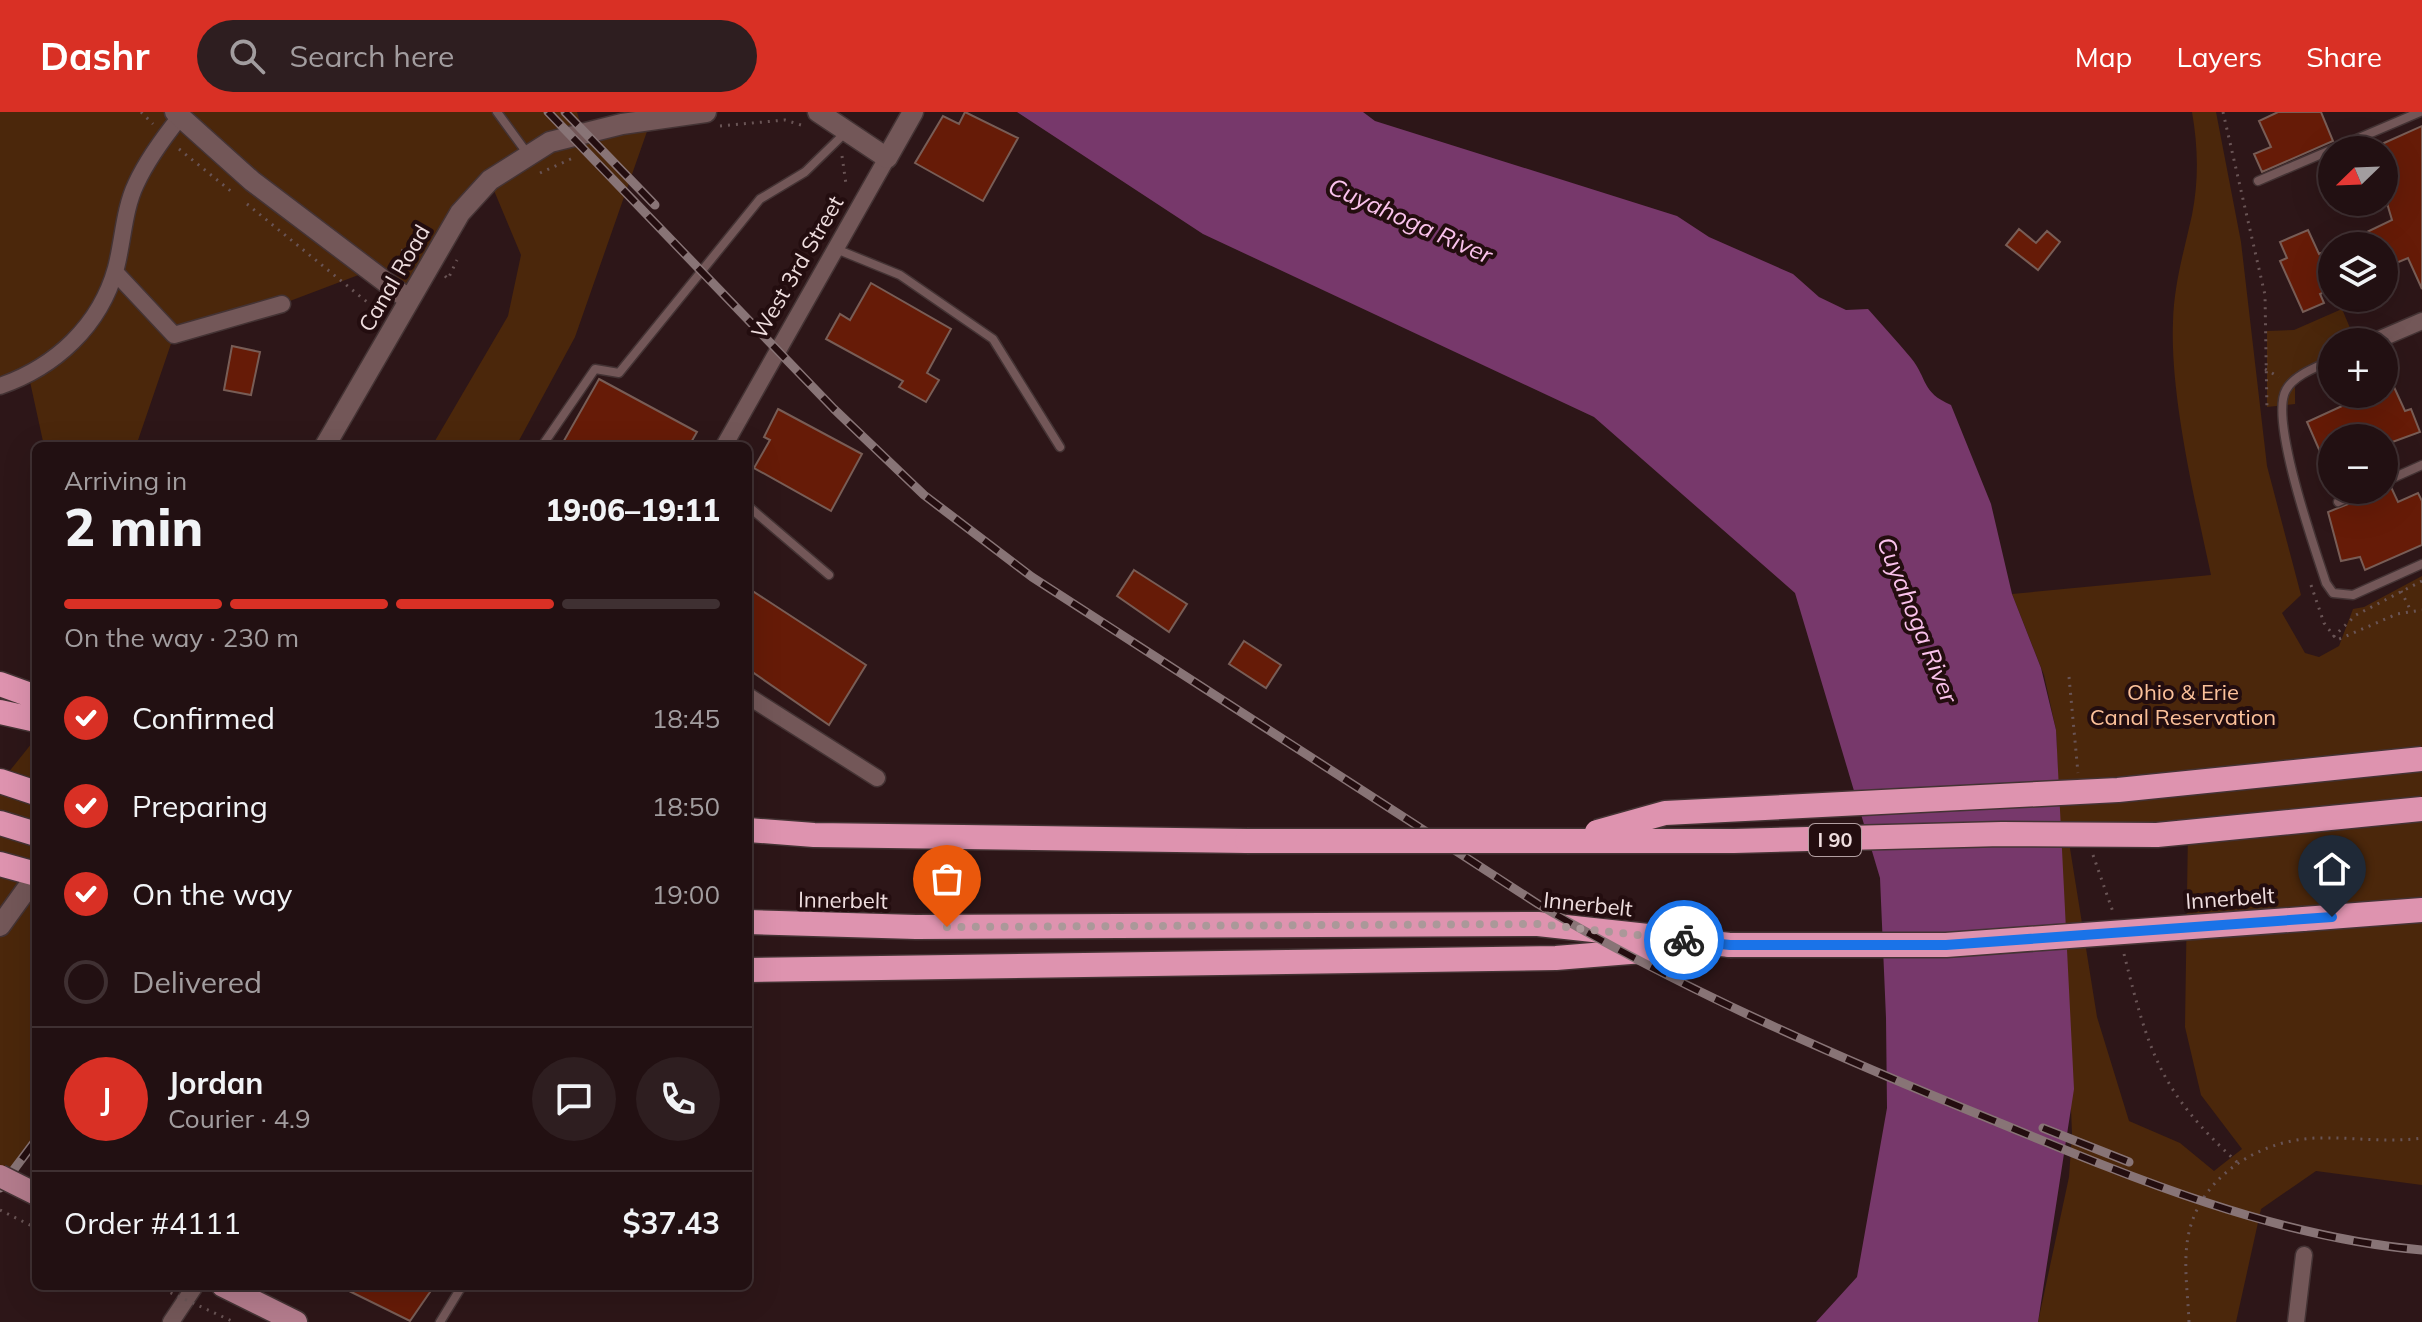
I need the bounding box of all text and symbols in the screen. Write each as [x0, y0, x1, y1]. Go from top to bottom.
search box [197, 20, 757, 92]
text: Dashr [40, 32, 149, 80]
icon: search [225, 34, 269, 78]
text: Search here [289, 37, 454, 75]
text: Map [2075, 39, 2132, 74]
text: Layers [2176, 39, 2262, 74]
text: Share [2306, 39, 2382, 74]
north arrow [2318, 136, 2398, 216]
map controls [2318, 136, 2398, 504]
water label: Cuyahoga River [1324, 170, 1498, 270]
street label: West 3rd Street [745, 190, 849, 343]
street label: Canal Road [352, 220, 436, 336]
button: layers [2318, 232, 2398, 312]
button: + [2318, 328, 2398, 408]
button: − [2318, 424, 2398, 504]
text: Arriving in [64, 464, 187, 497]
text: 19:06–19:11 [545, 491, 720, 529]
text: 2 min [64, 494, 203, 559]
water label: Cuyahoga River [1871, 532, 1965, 708]
text: On the way · 230 m [64, 621, 299, 654]
park label: Ohio & Erie Canal Reservation [2090, 678, 2276, 731]
icon: check [64, 696, 108, 740]
text: Confirmed [132, 699, 275, 737]
text: 18:45 [652, 702, 720, 735]
icon: check [64, 784, 108, 828]
text: Preparing [132, 787, 268, 825]
text: 18:50 [652, 790, 720, 823]
road number: I 90 [1809, 824, 1861, 856]
pin [2298, 835, 2366, 917]
pin [913, 845, 981, 927]
icon: home [2310, 847, 2354, 891]
icon: bag [925, 857, 969, 901]
icon: check [64, 872, 108, 916]
text: On the way [132, 875, 292, 913]
text: 19:00 [652, 878, 720, 911]
street label: Innerbelt [2184, 881, 2276, 915]
street label: Innerbelt [798, 885, 888, 915]
street label: Innerbelt [1542, 885, 1634, 923]
courier [1644, 900, 1724, 980]
icon: bike [1662, 918, 1706, 962]
text: Delivered [132, 963, 262, 1001]
button: chat [532, 1057, 616, 1141]
button: phone [636, 1057, 720, 1141]
text: Jordan [168, 1064, 263, 1102]
text: J [101, 1080, 111, 1118]
text: Courier · 4.9 [168, 1102, 311, 1135]
text: Order #4111 [64, 1204, 241, 1242]
text: $37.43 [623, 1204, 720, 1242]

